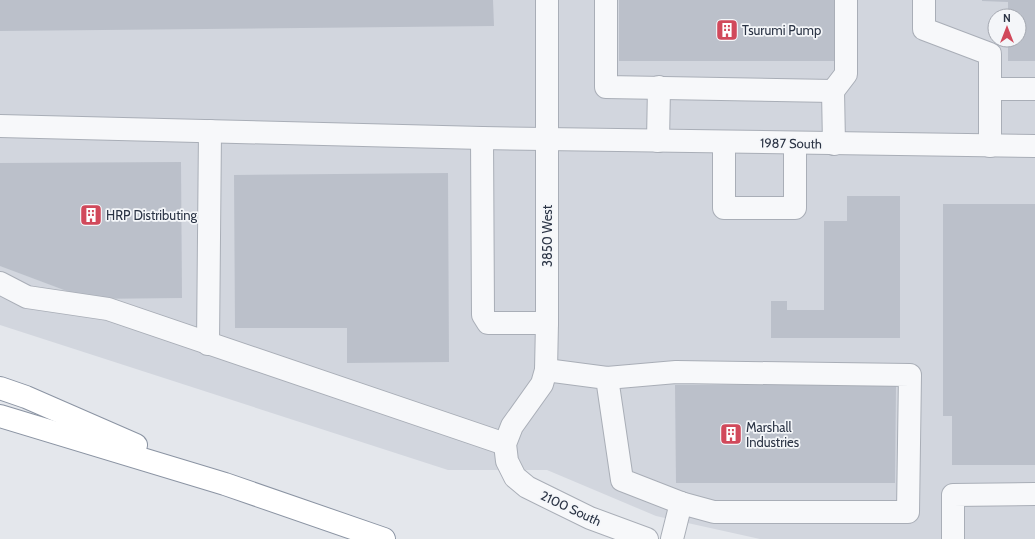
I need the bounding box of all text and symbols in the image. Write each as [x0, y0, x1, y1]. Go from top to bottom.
north arrow [987, 8, 1027, 48]
text: N [1003, 11, 1011, 25]
building icon: Tsurumi Pump [714, 17, 740, 43]
place label: Tsurumi Pump [742, 22, 821, 38]
street label: 1987 South [760, 134, 822, 152]
building icon: HRP Distributing [78, 202, 104, 228]
street label: 3850 West [539, 204, 555, 267]
place label: HRP Distributing [106, 207, 198, 223]
place label: Marshall Industries [746, 419, 800, 450]
building icon: Marshall Industries [718, 421, 744, 447]
street label: 2100 South [538, 487, 604, 529]

